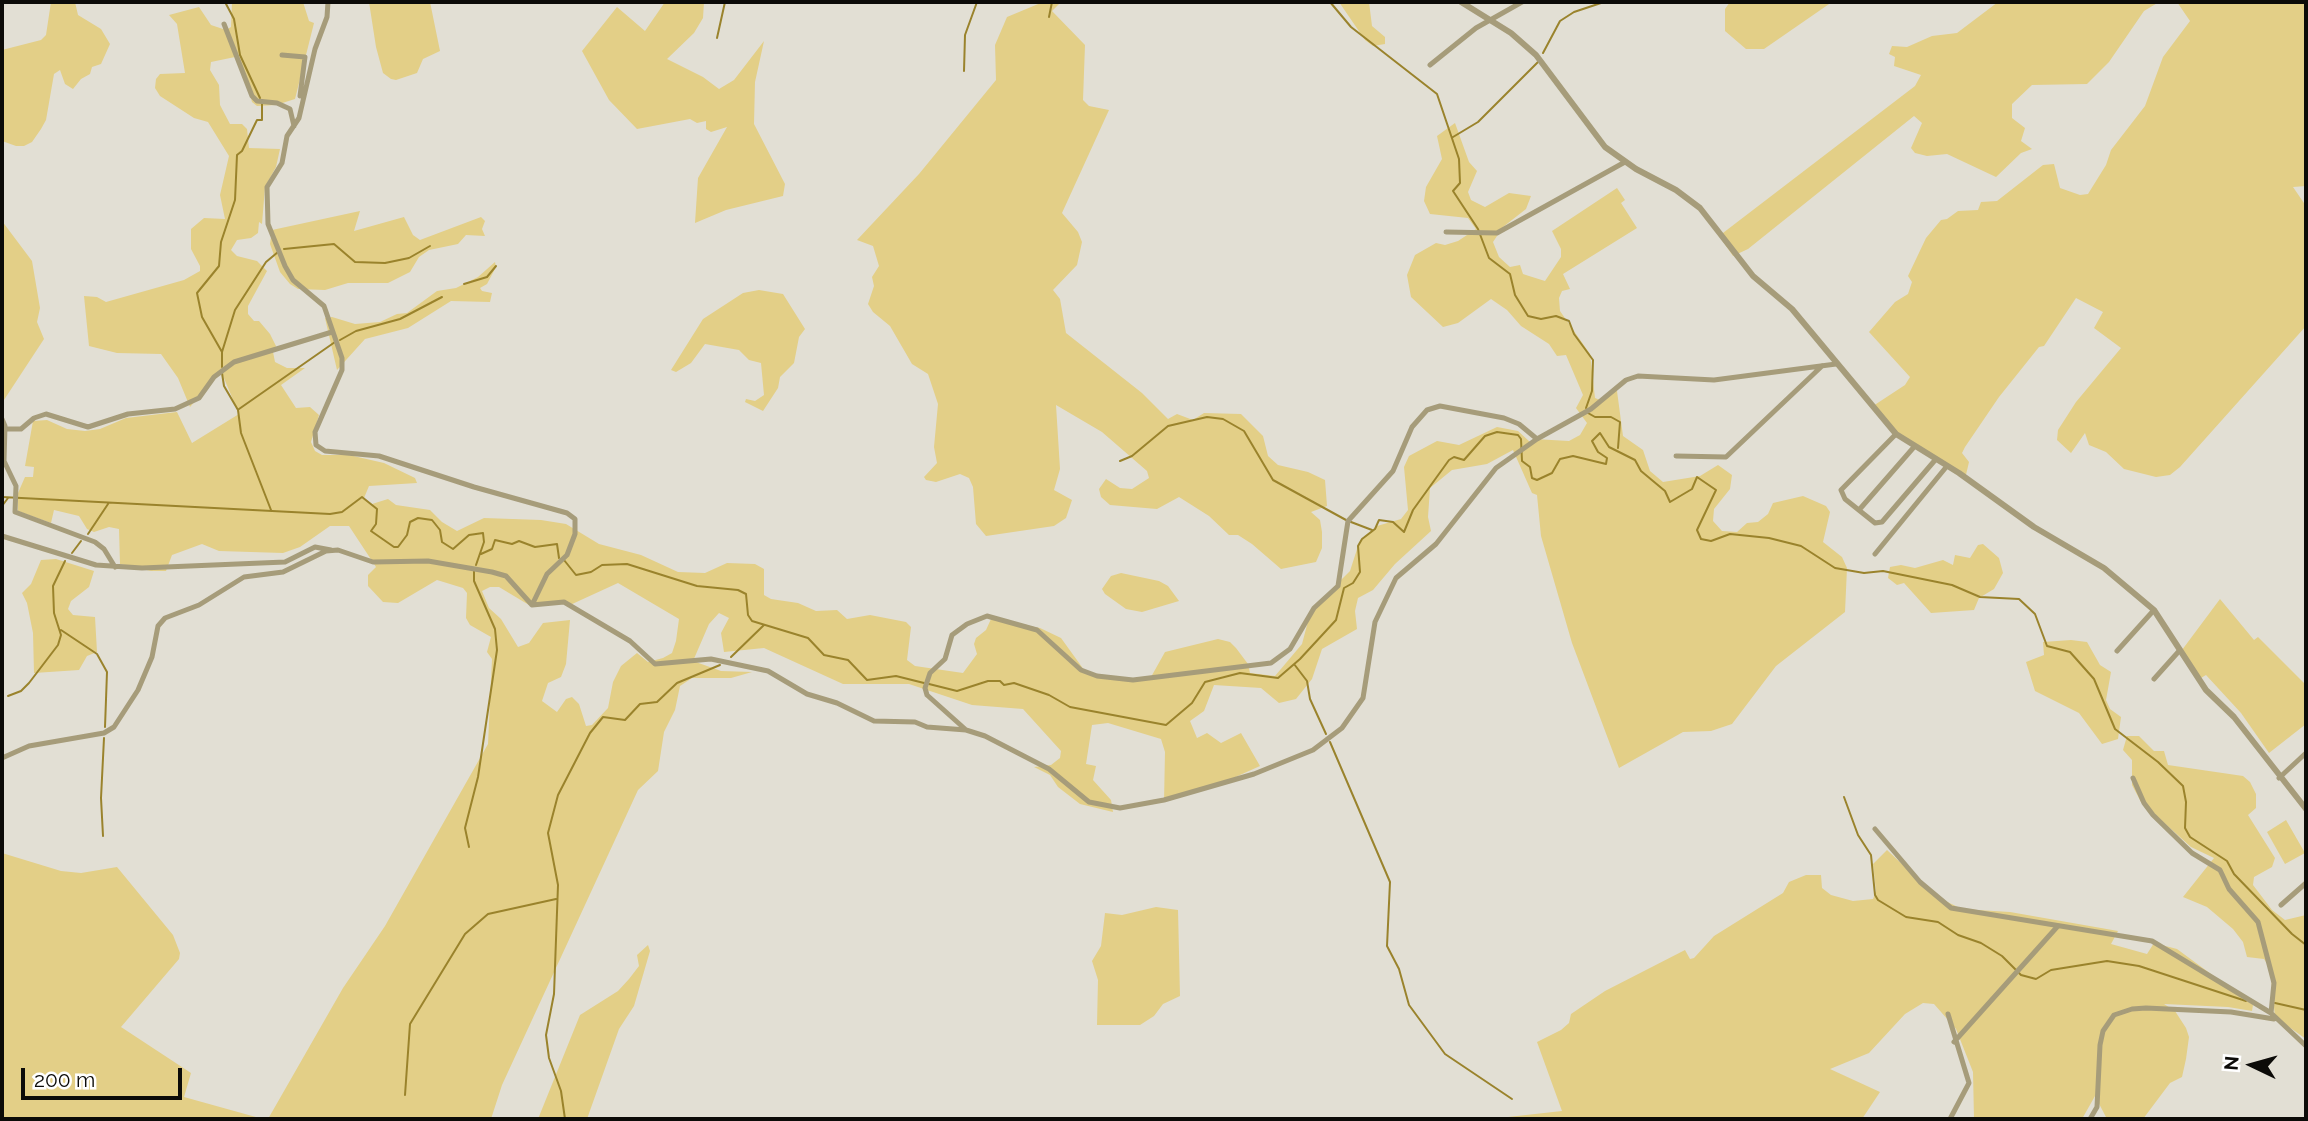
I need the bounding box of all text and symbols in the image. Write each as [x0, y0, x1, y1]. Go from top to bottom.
north arrow [2217, 1030, 2287, 1100]
scale bar [24, 1054, 186, 1098]
text: N [2219, 1055, 2243, 1071]
text: 200 m [34, 1067, 95, 1092]

